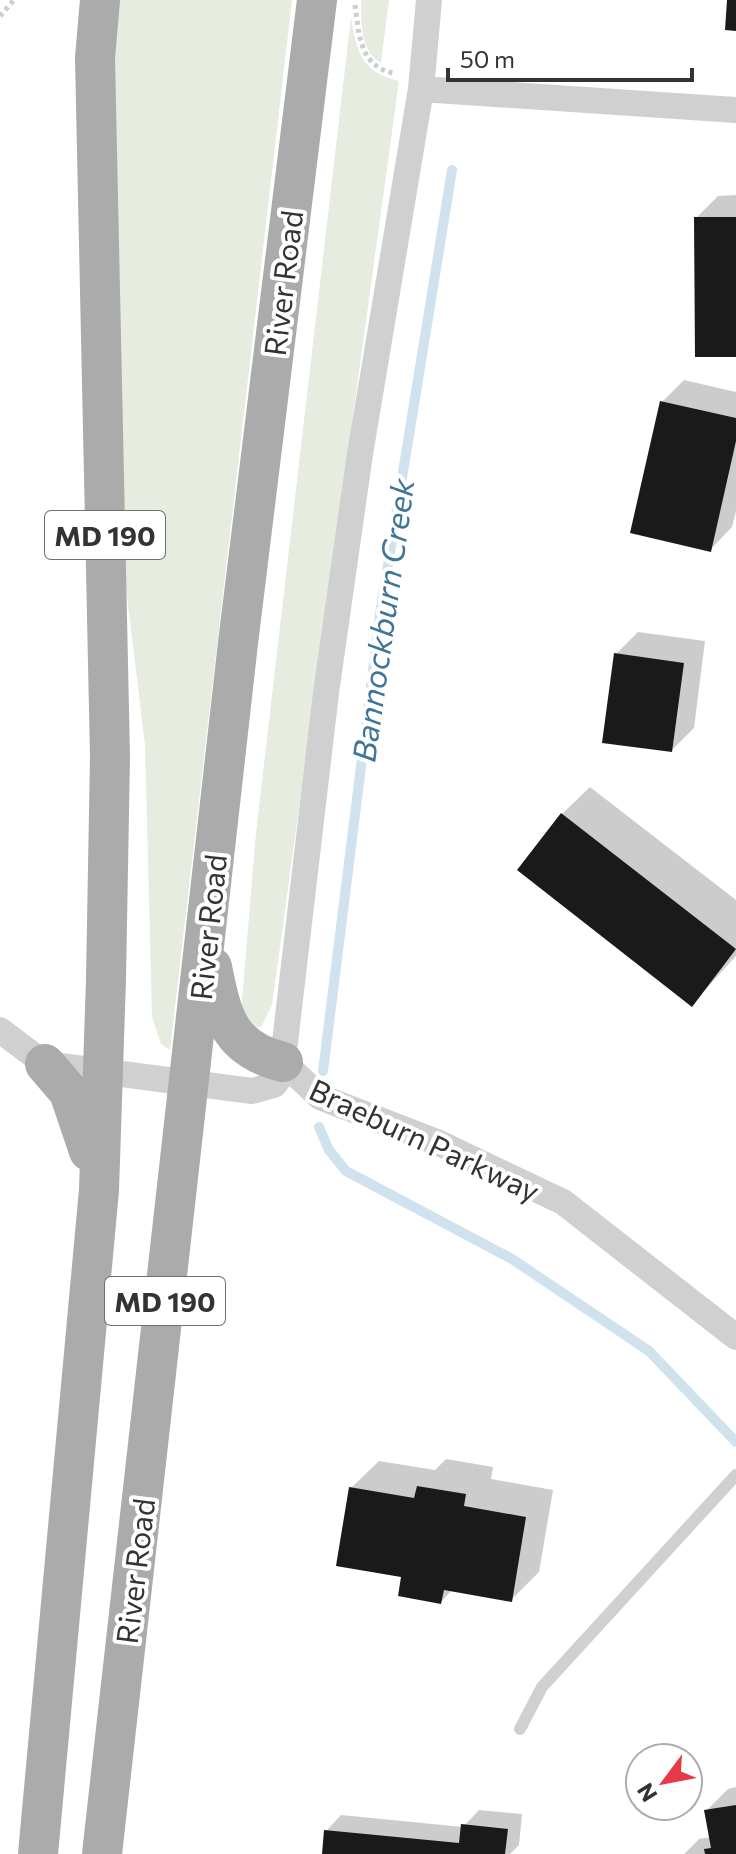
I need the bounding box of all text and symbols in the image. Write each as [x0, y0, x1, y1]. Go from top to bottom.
scale bar [448, 32, 692, 82]
text: 50 m [460, 44, 515, 73]
street label: River Road [255, 208, 309, 358]
water label: Bannockburn Creek [342, 475, 422, 764]
road number: MD 190 [45, 511, 165, 559]
street label: River Road [181, 852, 233, 1002]
street label: Braeburn Parkway [304, 1070, 546, 1208]
road number: MD 190 [105, 1277, 225, 1325]
street label: River Road [107, 1496, 161, 1646]
north arrow [624, 1742, 704, 1822]
text: N [631, 1779, 662, 1807]

